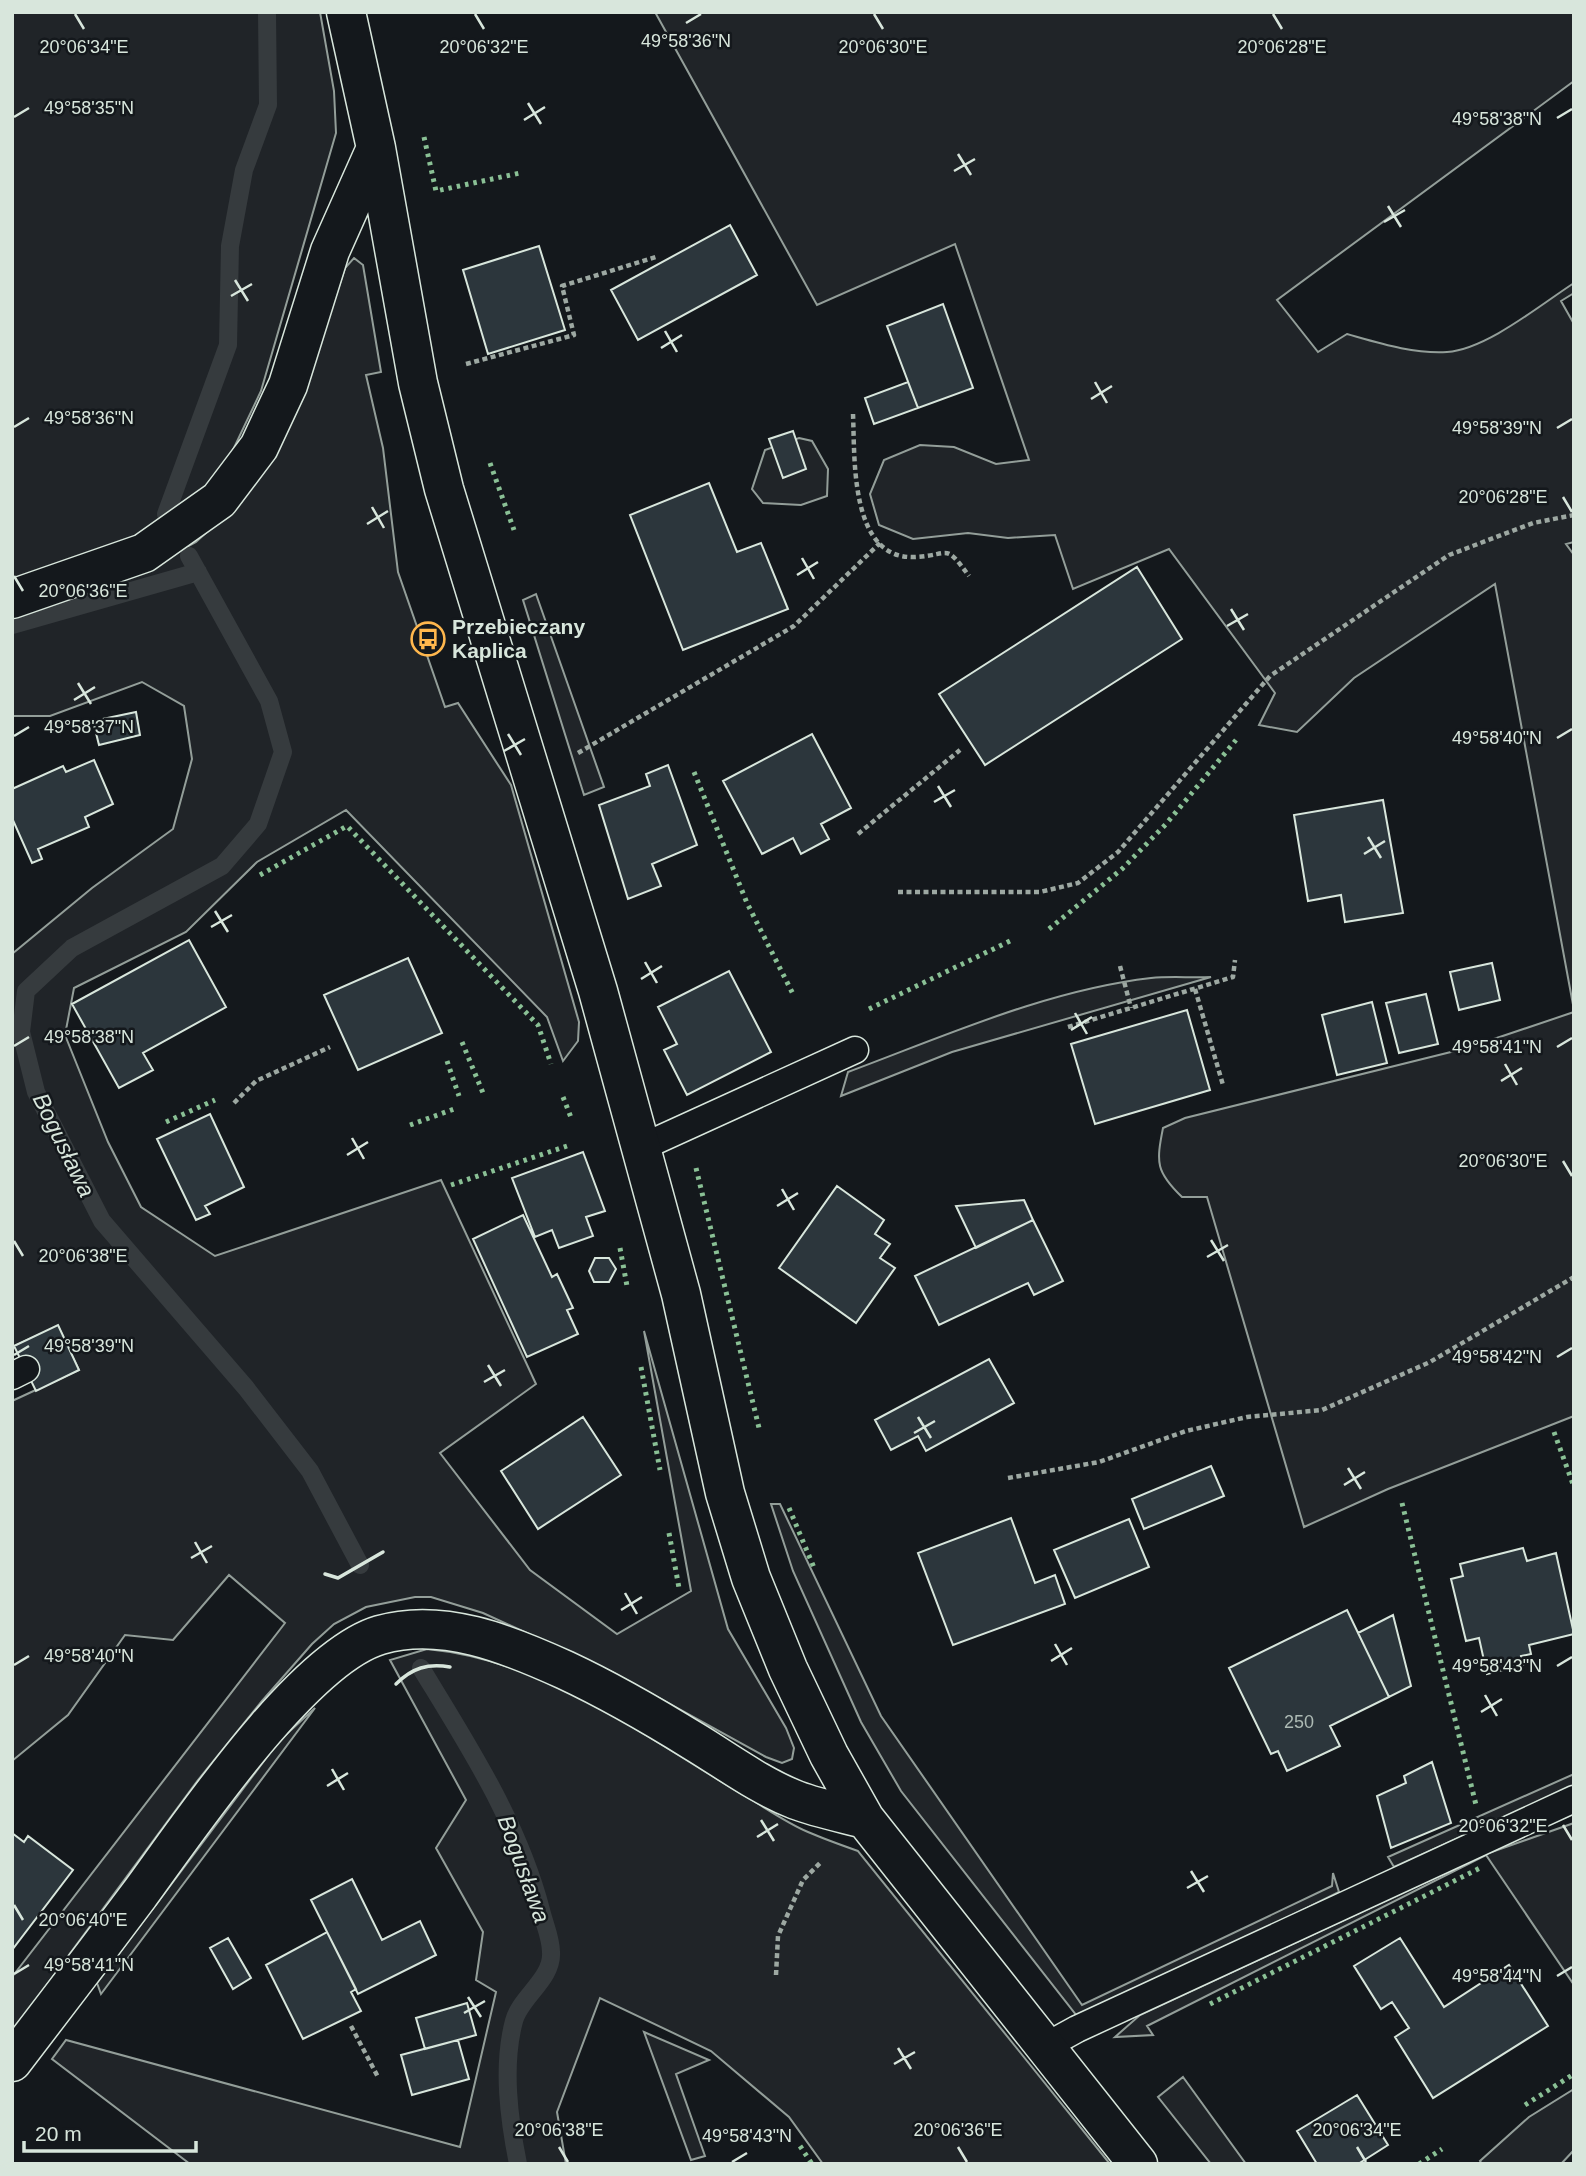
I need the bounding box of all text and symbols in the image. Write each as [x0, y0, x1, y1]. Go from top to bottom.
text: 49°58'36"N [641, 31, 731, 51]
text: 20°06'34"E [39, 37, 129, 57]
text: 20°06'32"E [439, 37, 529, 57]
text: 20°06'30"E [838, 37, 928, 57]
text: 20°06'28"E [1237, 37, 1327, 57]
text: 49°58'35"N [44, 98, 134, 118]
text: 49°58'38"N [1452, 109, 1542, 129]
text: 49°58'36"N [44, 408, 134, 428]
text: 49°58'39"N [1452, 418, 1542, 438]
text: 20°06'28"E [1458, 487, 1548, 507]
text: 20°06'36"E [38, 581, 128, 601]
place label: Przebieczany Kaplica [452, 615, 585, 662]
bus stop icon: Przebieczany Kaplica [409, 620, 447, 658]
text: 49°58'37"N [44, 717, 134, 737]
text: 49°58'40"N [1452, 728, 1542, 748]
text: 49°58'38"N [44, 1027, 134, 1047]
text: 49°58'41"N [1452, 1037, 1542, 1057]
water label: Bogusława [28, 1089, 100, 1201]
text: 20°06'30"E [1458, 1151, 1548, 1171]
text: 20°06'38"E [38, 1246, 128, 1266]
text: 49°58'39"N [44, 1336, 134, 1356]
text: 49°58'42"N [1452, 1347, 1542, 1367]
text: 49°58'40"N [44, 1646, 134, 1666]
text: 49°58'43"N [1452, 1656, 1542, 1676]
house number: 250 [1284, 1712, 1314, 1732]
water label: Bogusława [493, 1812, 555, 1926]
text: 20°06'32"E [1458, 1816, 1548, 1836]
text: 20°06'40"E [38, 1910, 128, 1930]
text: 49°58'41"N [44, 1955, 134, 1975]
text: 49°58'44"N [1452, 1966, 1542, 1986]
scale bar [24, 2110, 196, 2154]
text: 20°06'38"E [514, 2120, 604, 2140]
text: 20°06'36"E [913, 2120, 1003, 2140]
text: 20°06'34"E [1312, 2120, 1402, 2140]
text: 20 m [35, 2122, 82, 2145]
text: 49°58'43"N [702, 2126, 792, 2146]

